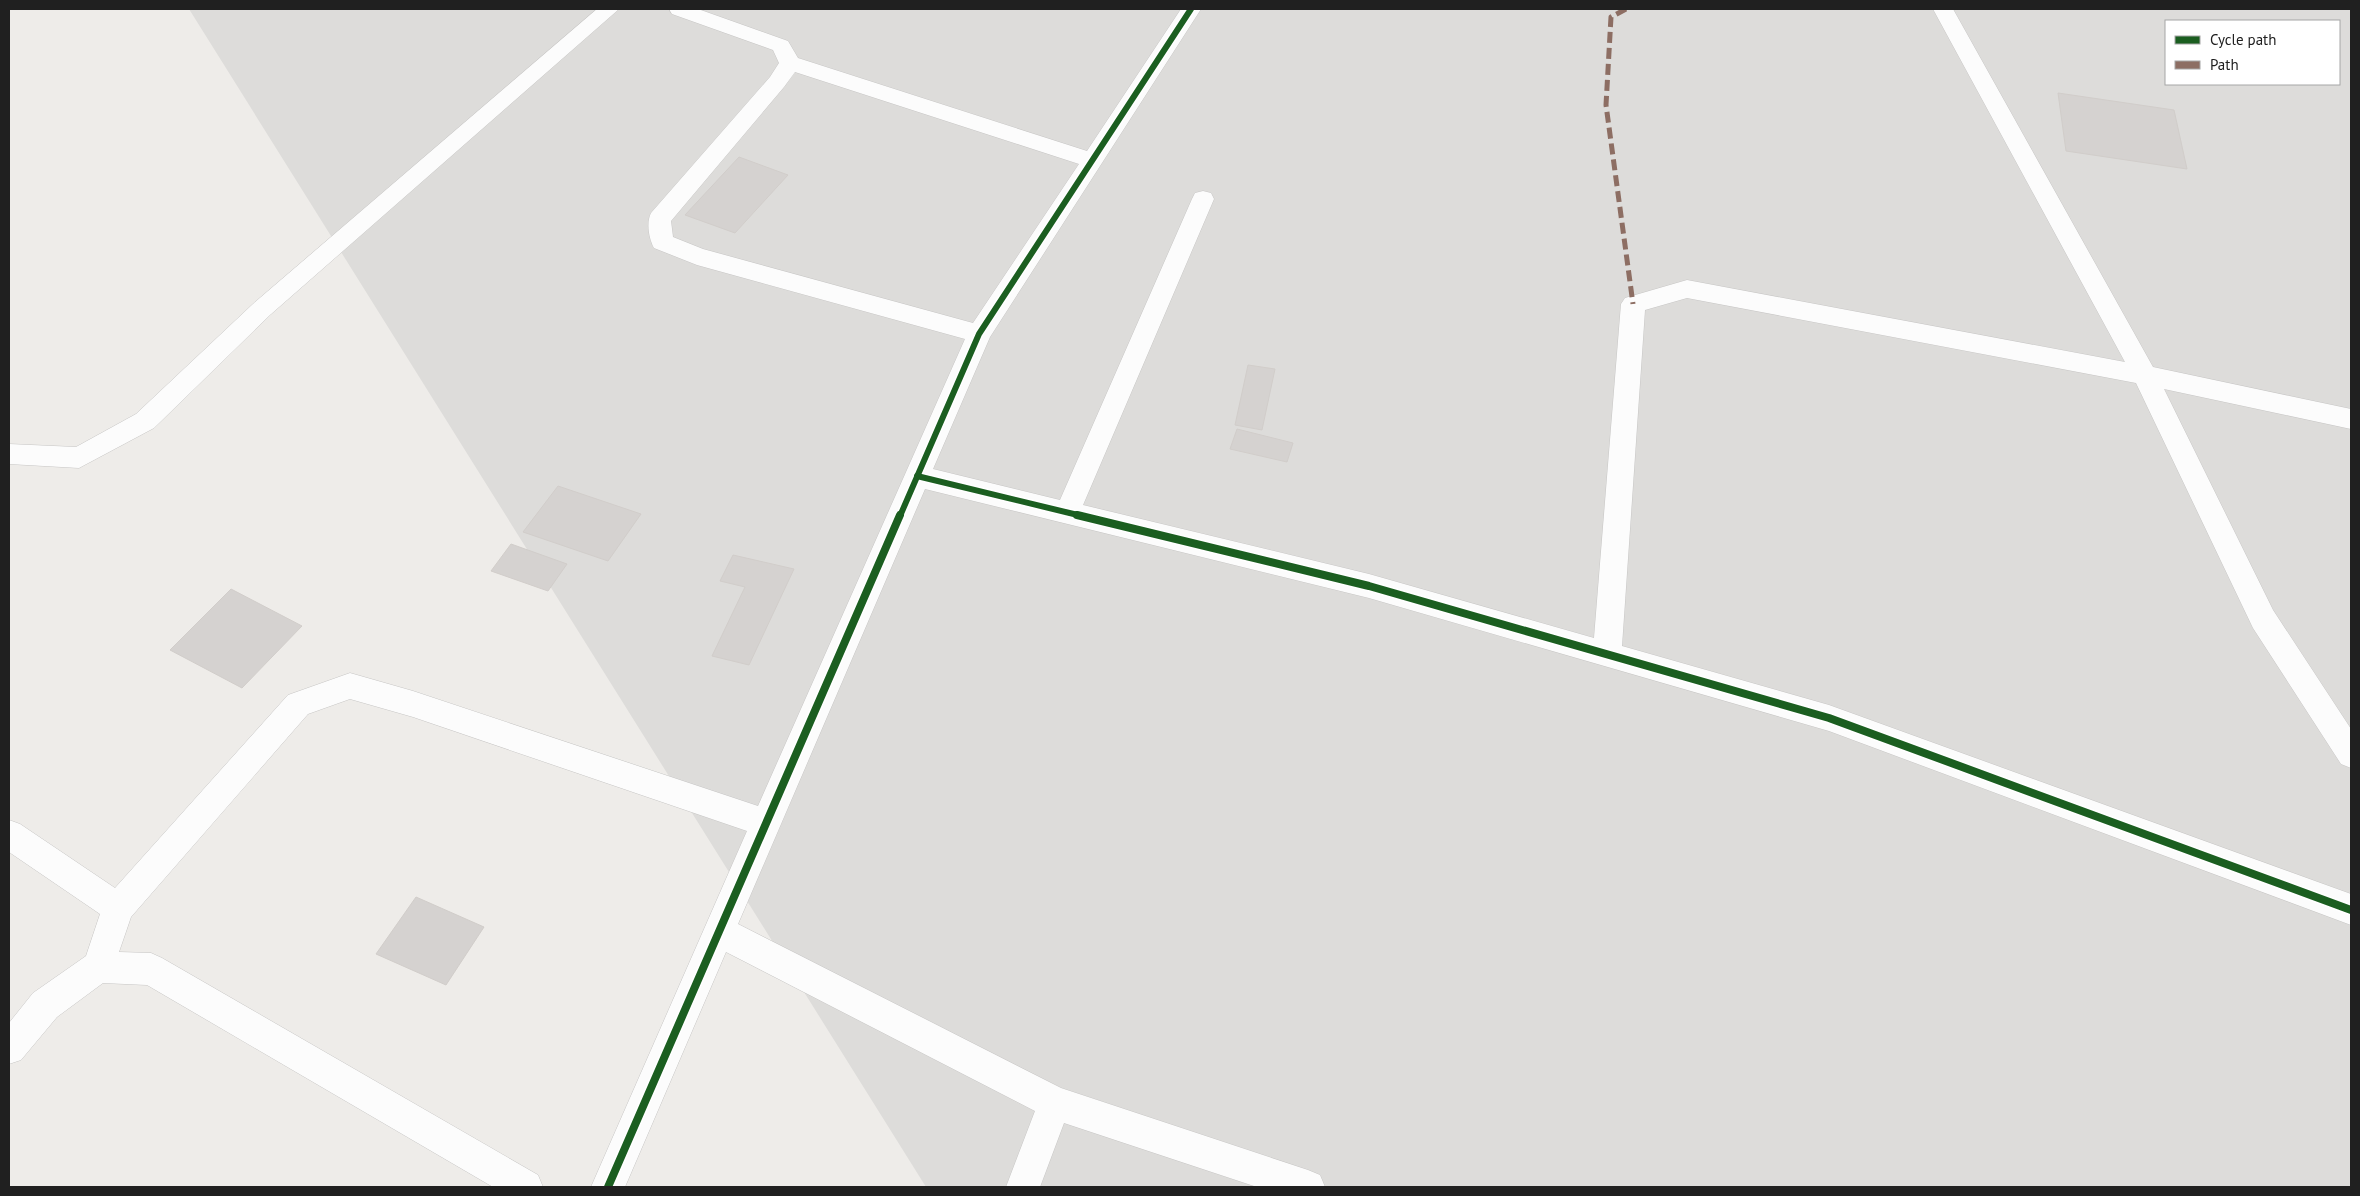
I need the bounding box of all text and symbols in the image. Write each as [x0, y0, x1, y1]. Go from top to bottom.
legend [2165, 20, 2340, 85]
text: Cycle path [2210, 30, 2276, 49]
text: Path [2210, 55, 2239, 74]

